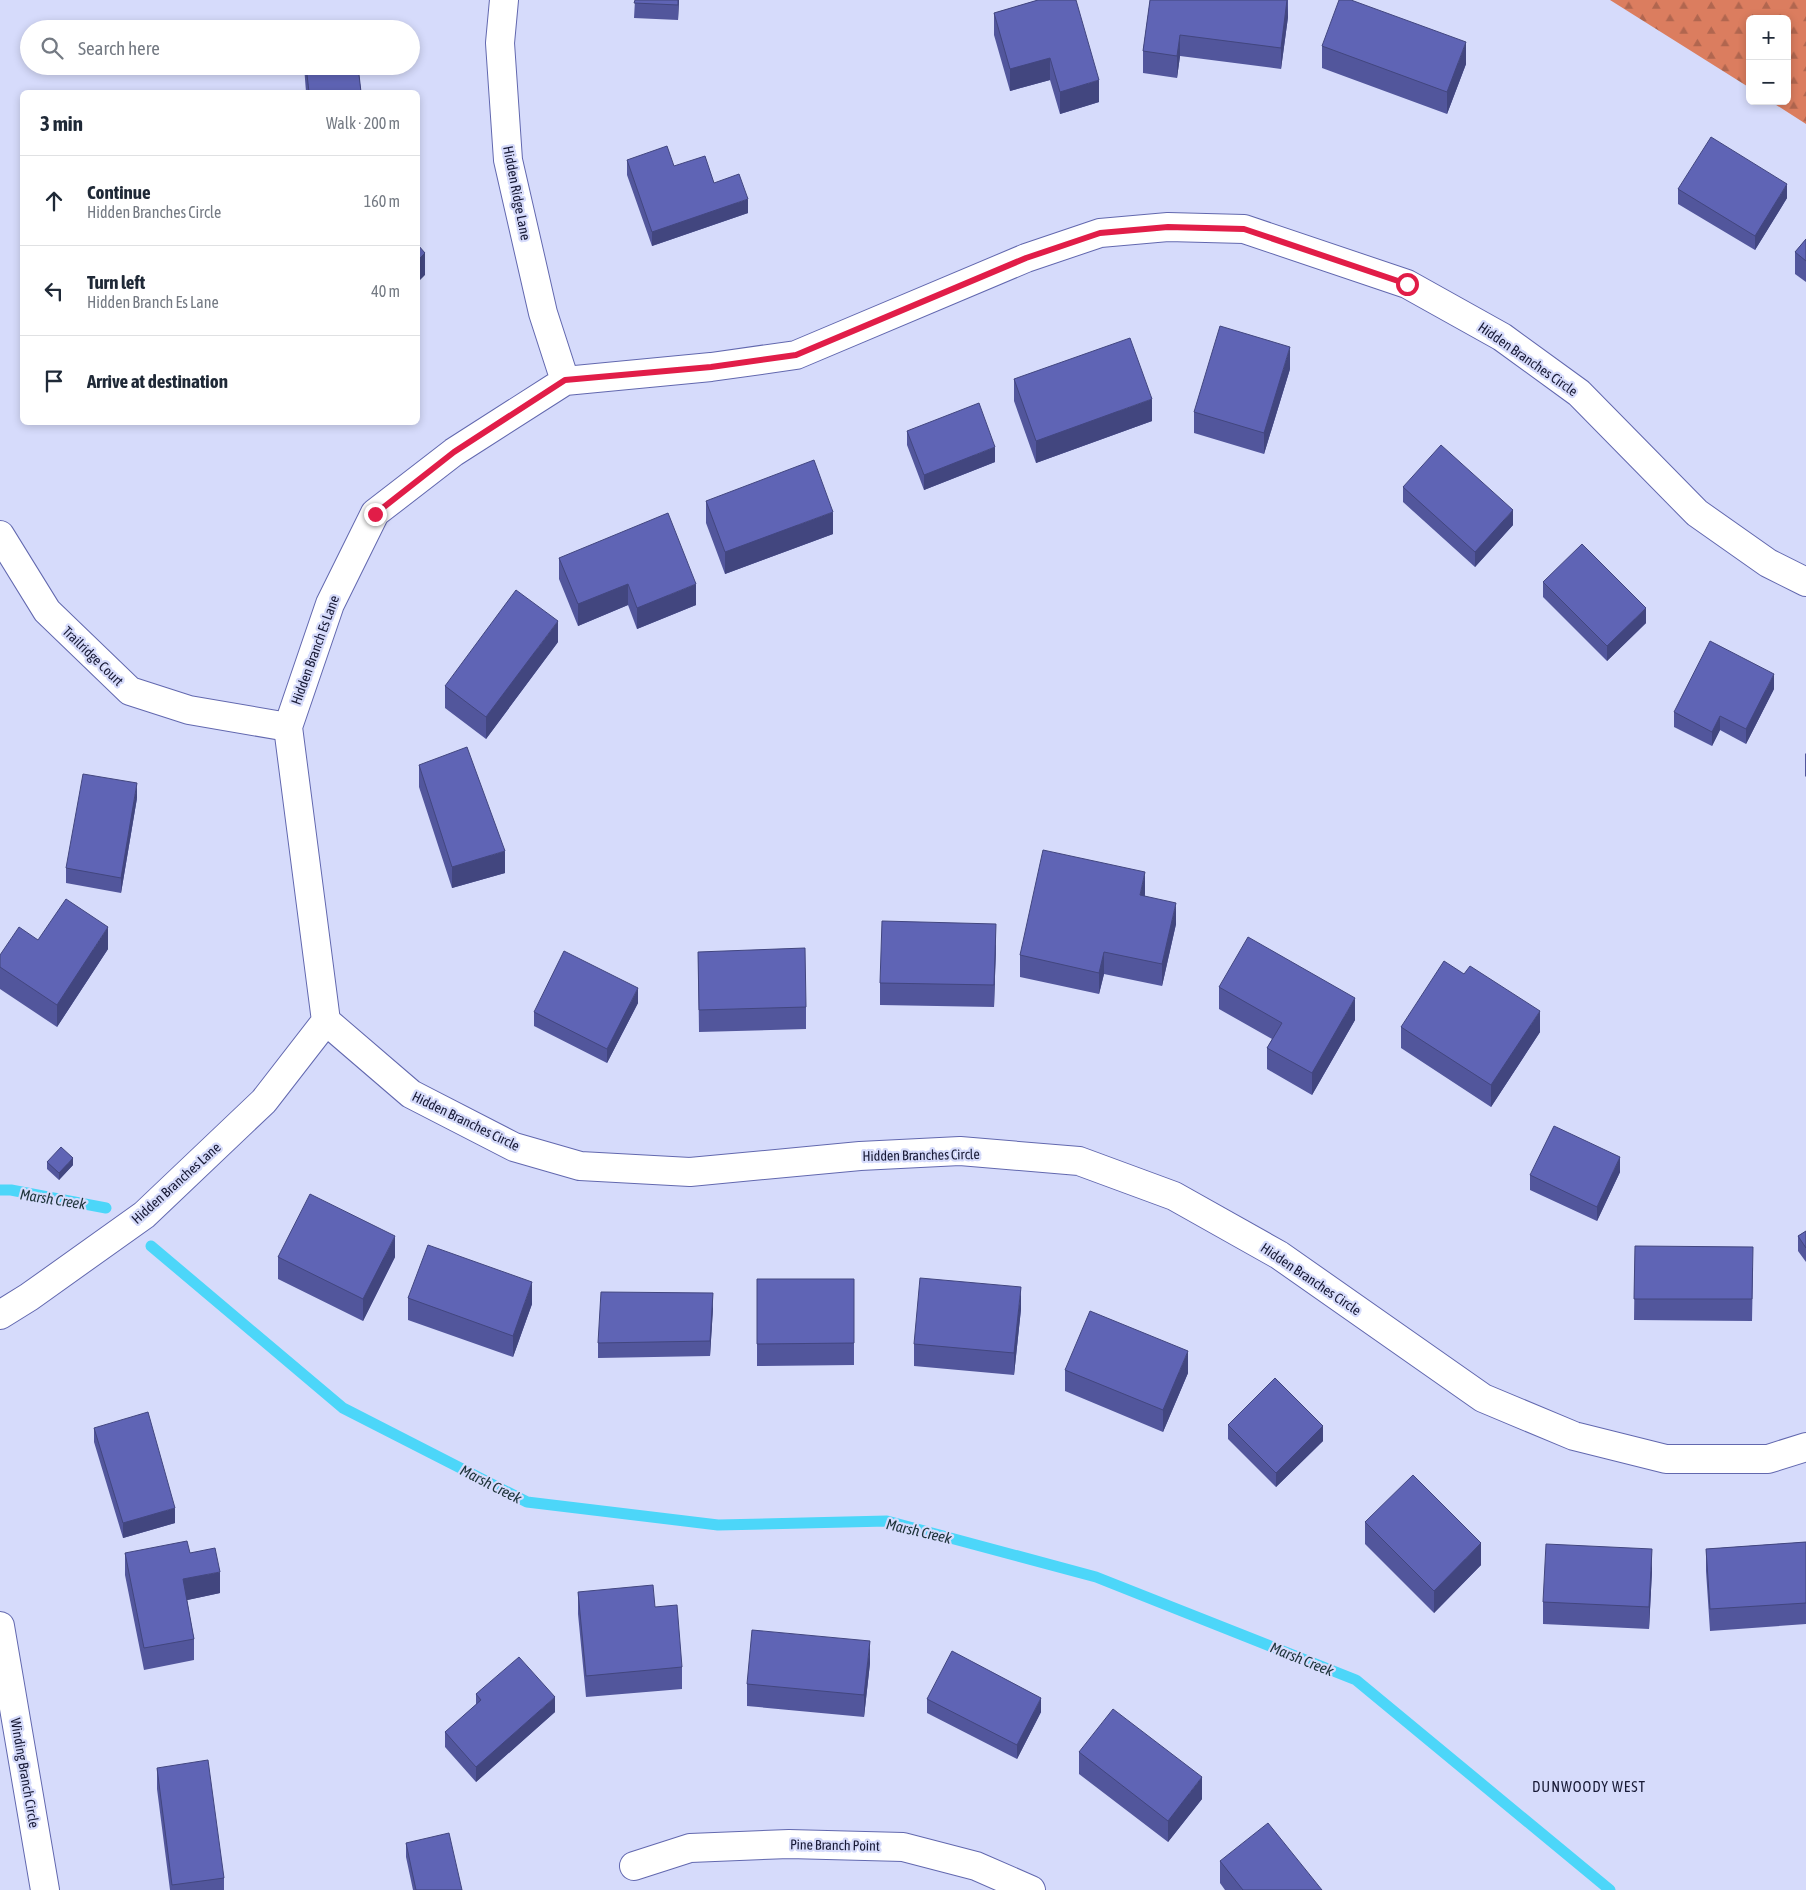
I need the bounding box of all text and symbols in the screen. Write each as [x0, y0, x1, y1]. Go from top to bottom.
map controls [1746, 15, 1791, 105]
button: + [1746, 15, 1791, 60]
search box [20, 20, 420, 75]
icon: search [38, 34, 66, 62]
text: Search here [78, 37, 160, 59]
button: − [1746, 60, 1791, 105]
text: 3 min [40, 111, 83, 135]
text: Walk · 200 m [326, 114, 400, 132]
street label: Hidden Ridge Lane [500, 145, 534, 241]
text: Continue [87, 181, 151, 203]
icon: ahead [40, 187, 68, 215]
text: 160 m [364, 192, 400, 210]
text: Hidden Branches Circle [87, 203, 221, 221]
text: Turn left [87, 271, 145, 293]
route start [1396, 273, 1419, 296]
icon: left [40, 277, 68, 305]
text: 40 m [371, 282, 400, 300]
text: Hidden Branch Es Lane [87, 293, 219, 311]
street label: Hidden Branches Circle [1475, 319, 1581, 399]
icon: arrive [40, 367, 68, 395]
text: Arrive at destination [87, 370, 228, 392]
route end [364, 503, 387, 526]
street label: Hidden Branch Es Lane [288, 593, 342, 707]
street label: Trailridge Court [59, 623, 127, 689]
street label: Hidden Branches Circle [410, 1088, 522, 1154]
street label: Hidden Branches Lane [128, 1139, 224, 1227]
street label: Hidden Branches Circle [862, 1146, 980, 1164]
water label: Marsh Creek [19, 1185, 88, 1213]
street label: Hidden Branches Circle [1258, 1240, 1364, 1318]
water label: Marsh Creek [457, 1461, 525, 1507]
water label: Marsh Creek [885, 1515, 954, 1547]
water label: Marsh Creek [1268, 1639, 1336, 1680]
street label: Winding Branch Circle [7, 1717, 43, 1829]
district label: DUNWOODY WEST [1532, 1778, 1646, 1795]
street label: Pine Branch Point [790, 1836, 880, 1854]

